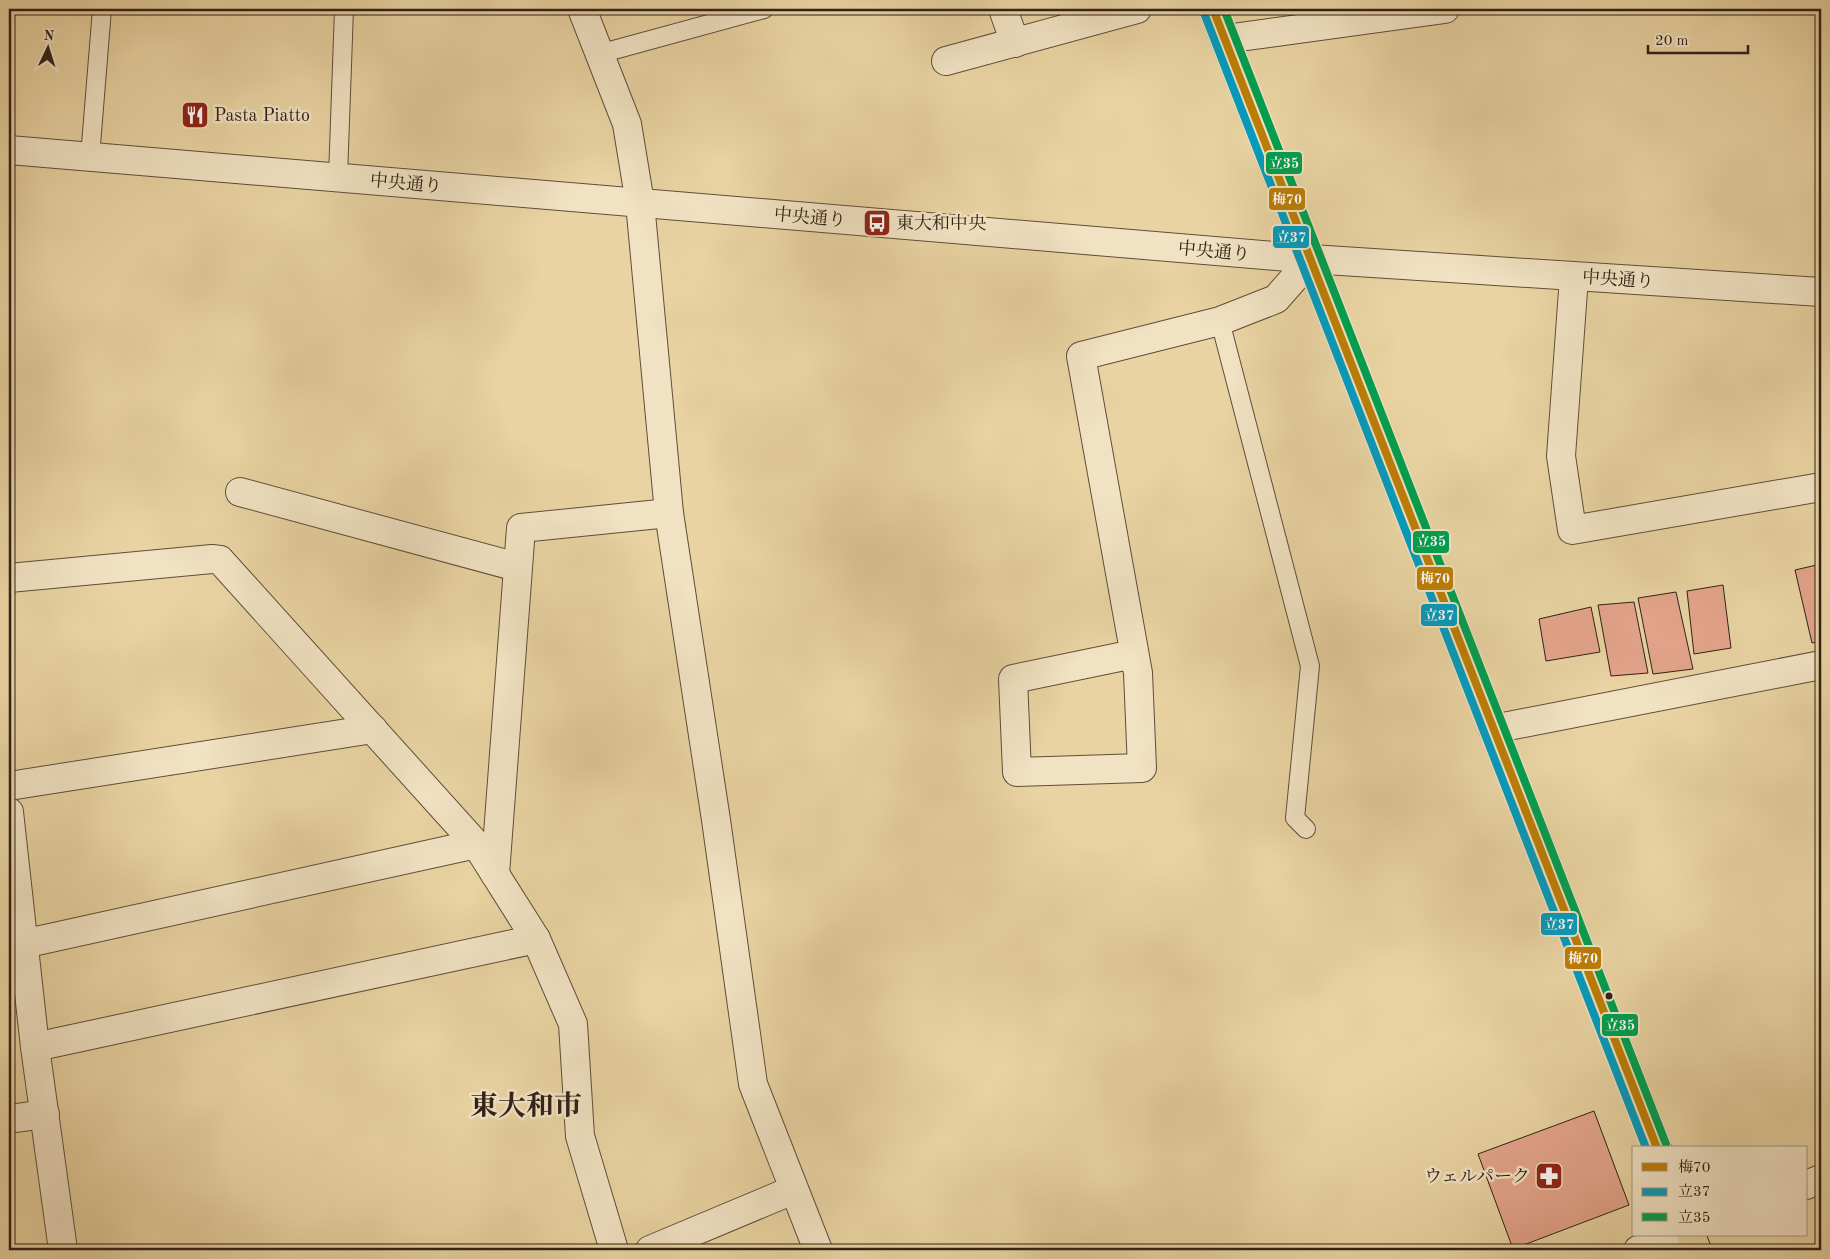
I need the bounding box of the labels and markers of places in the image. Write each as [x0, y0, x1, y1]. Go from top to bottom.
restaurant icon: Pasta Piatto [180, 100, 210, 130]
place label: Pasta Piatto [214, 107, 310, 125]
bus stop icon: 東大和中央 [862, 208, 892, 238]
place label: 東大和中央 [896, 213, 986, 233]
unlabelled marker [1604, 991, 1614, 1001]
pharmacy icon: ウェルパーク [1534, 1161, 1564, 1191]
place label: ウェルパーク [1424, 1168, 1530, 1186]

